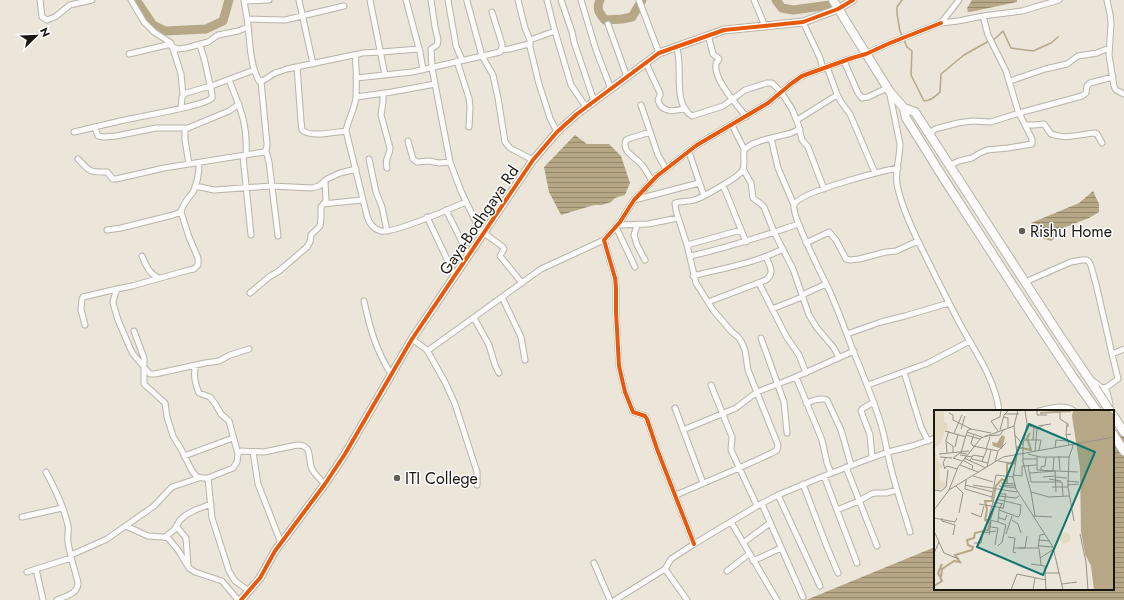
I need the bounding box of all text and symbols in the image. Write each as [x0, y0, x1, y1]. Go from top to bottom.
north arrow [16, 16, 56, 56]
text: N [36, 25, 54, 39]
street label: Gaya-Bodhgaya Rd [434, 161, 524, 279]
place label: Rishu Home [1030, 220, 1112, 243]
marker: Rishu Home [1017, 226, 1027, 236]
inset map [934, 410, 1114, 590]
place label: ITI College [405, 467, 478, 490]
marker: ITI College [392, 473, 402, 483]

